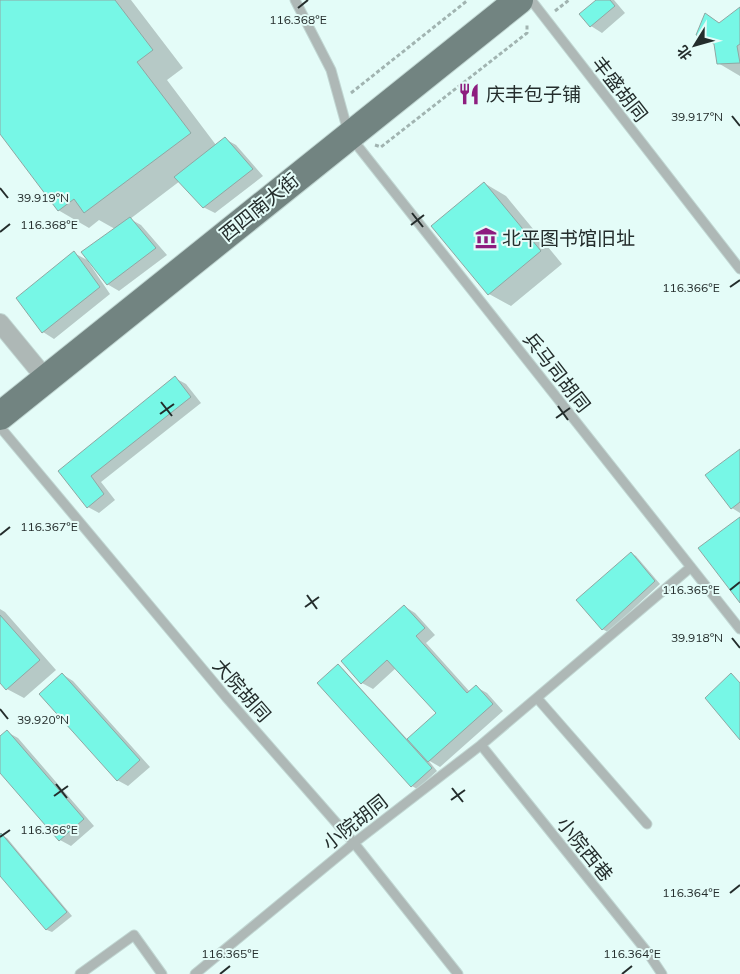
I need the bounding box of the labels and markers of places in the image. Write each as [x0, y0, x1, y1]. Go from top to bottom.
restaurant icon: 庆丰包子铺 [456, 81, 482, 107]
place label: 庆丰包子铺 [486, 82, 581, 106]
museum icon: 北平图书馆旧址 [473, 225, 499, 251]
place label: 北平图书馆旧址 [502, 226, 635, 250]

